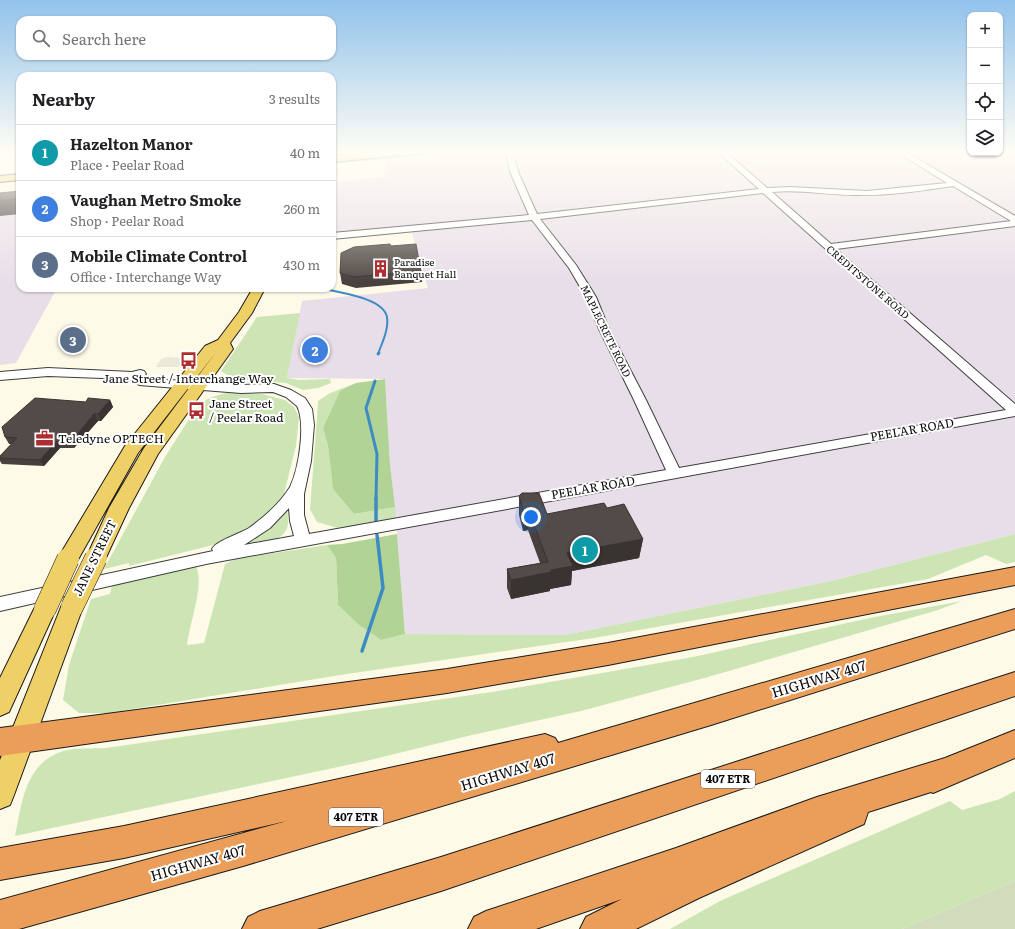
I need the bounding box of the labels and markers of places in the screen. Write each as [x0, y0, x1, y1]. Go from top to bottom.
place label: Paradise Banquet Hall [394, 254, 457, 281]
building icon: Paradise Banquet Hall [371, 258, 391, 278]
pin: 3 [60, 325, 86, 355]
pin: 2 [302, 335, 328, 365]
bus stop icon: Jane Street / Interchange Way [178, 350, 198, 370]
place label: Jane Street / Interchange Way [102, 369, 274, 387]
place label: Jane Street / Peelar Road [209, 394, 284, 426]
bus stop icon: Jane Street / Peelar Road [186, 401, 206, 421]
office icon: Teledyne OPTECH [35, 429, 55, 449]
place label: Teledyne OPTECH [58, 429, 164, 447]
pin: 1 [572, 535, 598, 565]

